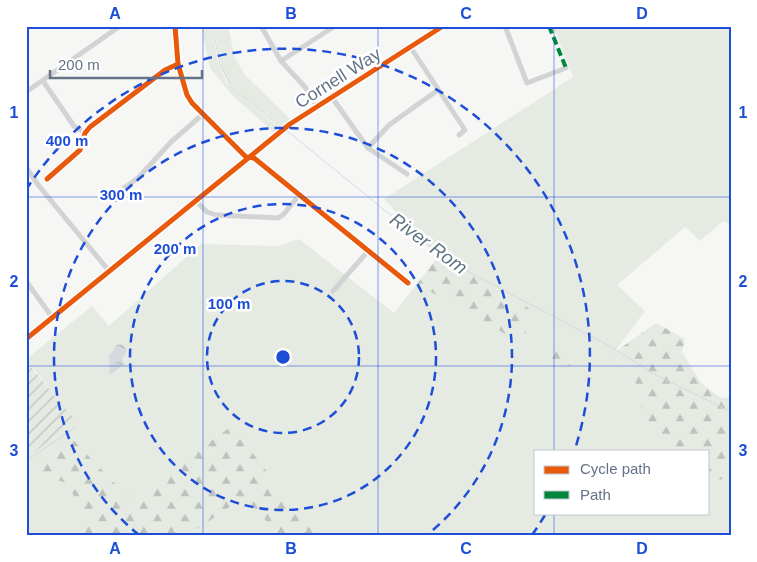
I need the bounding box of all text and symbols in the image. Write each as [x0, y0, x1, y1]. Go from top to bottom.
text: A [109, 5, 121, 22]
text: B [285, 5, 297, 22]
text: C [460, 5, 472, 22]
text: D [636, 5, 648, 22]
street label: Cornell Way [291, 44, 385, 112]
scale bar [50, 48, 202, 80]
text: 200 m [58, 56, 100, 73]
text: 1 [10, 104, 19, 121]
text: 1 [739, 104, 748, 121]
text: 400 m [46, 132, 88, 149]
text: 300 m [100, 186, 142, 203]
water label: River Rom [386, 209, 471, 278]
text: 200 m [154, 240, 196, 257]
text: 2 [10, 273, 19, 290]
text: 2 [739, 273, 748, 290]
text: 100 m [208, 295, 250, 312]
centre of rings [274, 348, 292, 366]
text: 3 [10, 442, 19, 459]
text: 3 [739, 442, 748, 459]
legend [534, 450, 710, 514]
text: Cycle path [580, 460, 651, 477]
text: Path [580, 486, 611, 503]
text: A [109, 540, 121, 557]
text: B [285, 540, 297, 557]
text: C [460, 540, 472, 557]
text: D [636, 540, 648, 557]

